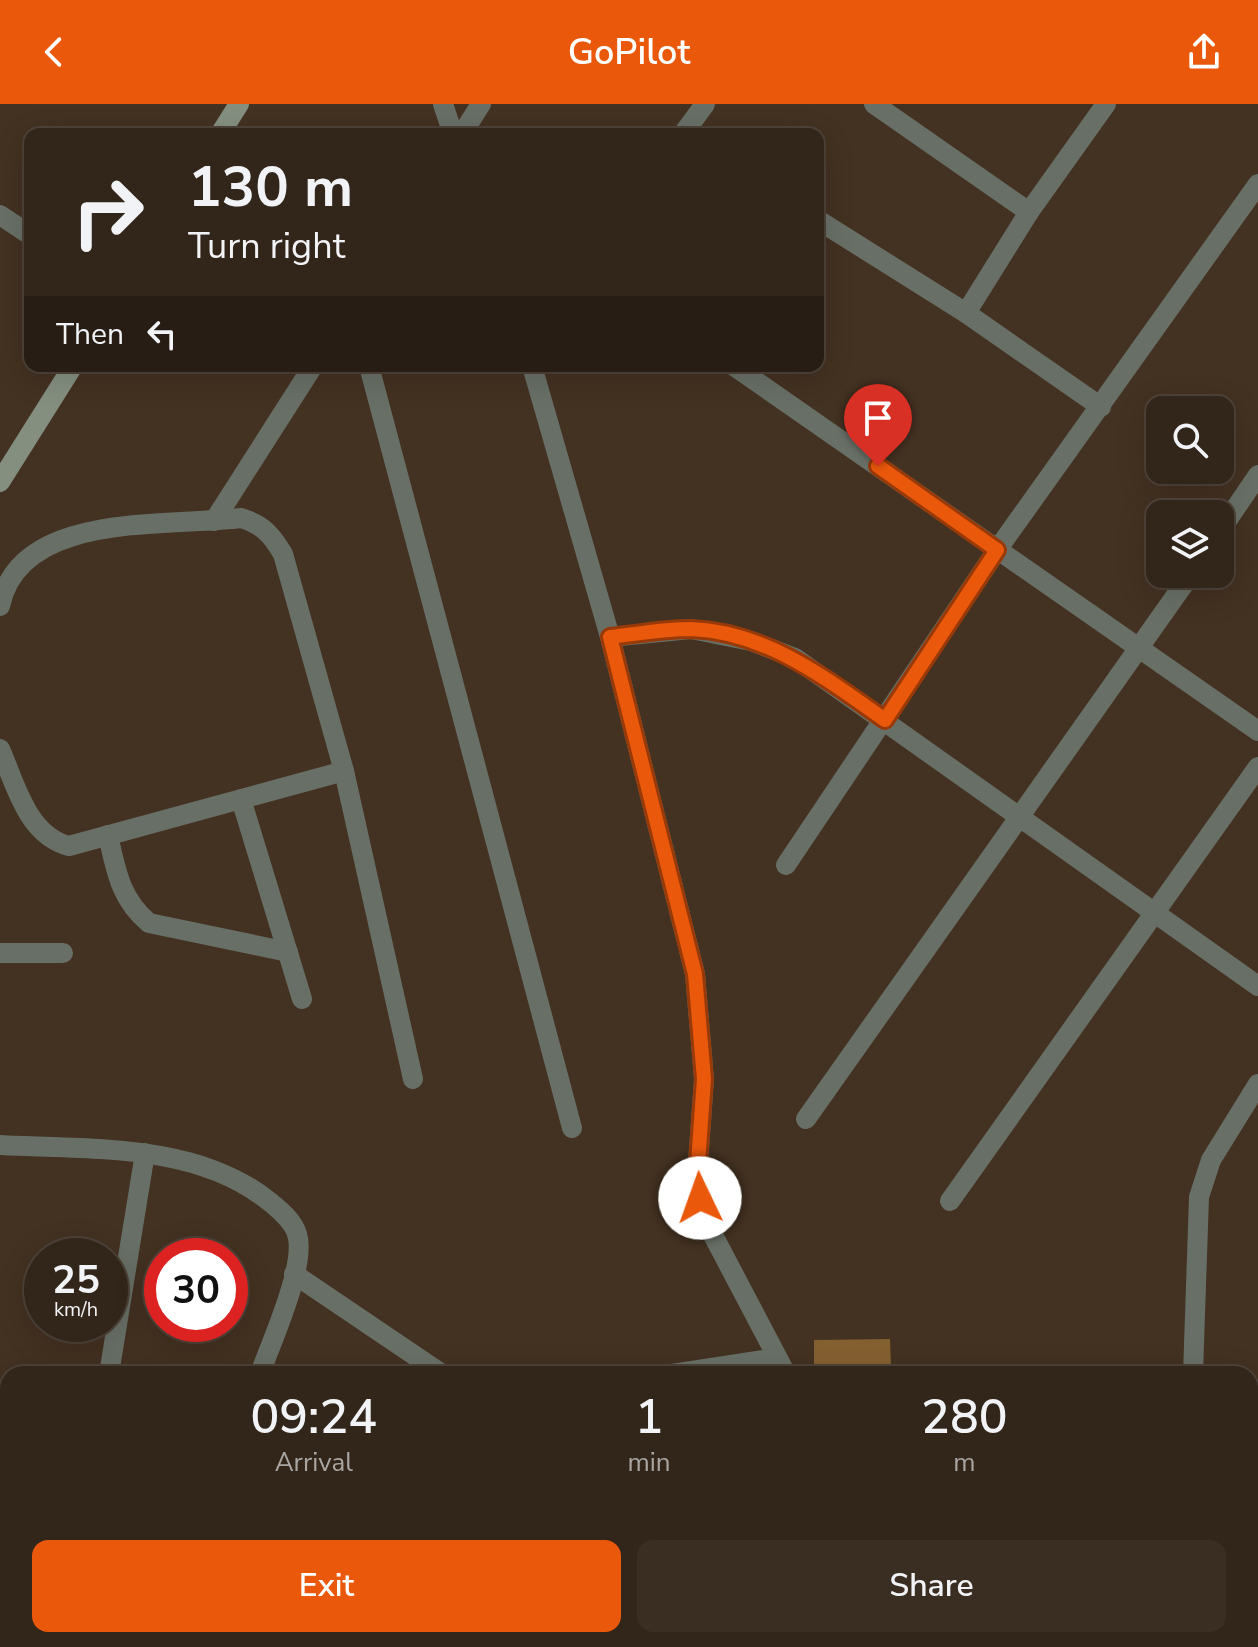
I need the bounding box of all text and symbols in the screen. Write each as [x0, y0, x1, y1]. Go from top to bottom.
text: GoPilot [568, 28, 690, 77]
icon: back [32, 30, 76, 74]
icon: share [1182, 30, 1226, 74]
text: 130 m [188, 149, 353, 226]
icon: right [56, 160, 160, 264]
text: Turn right [188, 222, 345, 271]
icon: left [140, 312, 184, 356]
text: Then [56, 314, 124, 355]
pin [844, 384, 912, 466]
icon: arrive [856, 396, 900, 440]
map controls [1146, 396, 1234, 588]
button: search [1146, 396, 1234, 484]
button: layers [1146, 500, 1234, 588]
position arrow [658, 1156, 742, 1240]
speed limit sign: 30 [144, 1238, 248, 1342]
text: 25 [52, 1253, 100, 1307]
text: km/h [54, 1296, 98, 1323]
text: 09:24 [250, 1384, 377, 1450]
text: 1 [635, 1384, 663, 1450]
text: 280 [921, 1384, 1008, 1450]
text: Arrival [275, 1445, 353, 1480]
text: min [628, 1445, 671, 1480]
text: m [953, 1445, 975, 1480]
button: Exit [32, 1540, 621, 1632]
button: Share [637, 1540, 1226, 1632]

